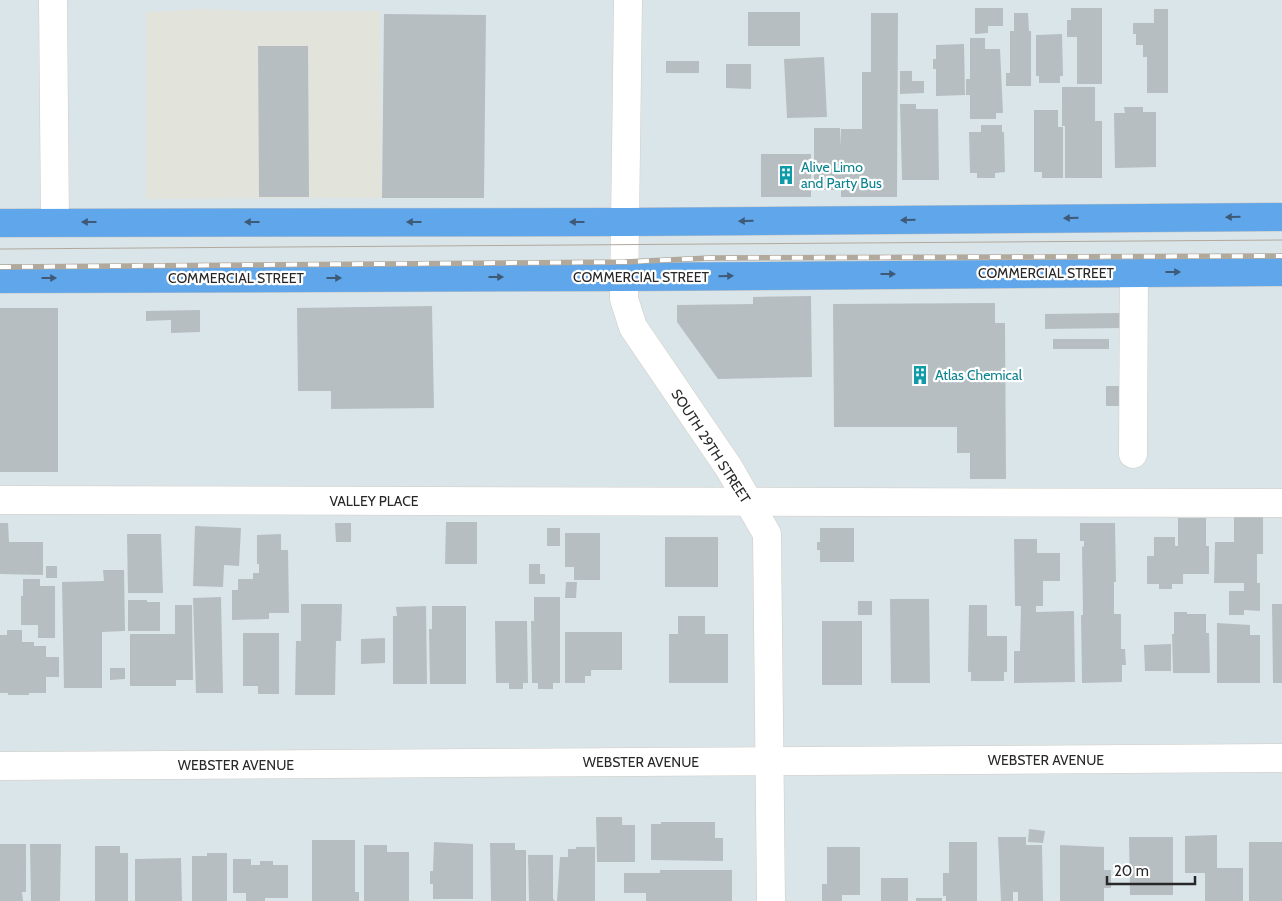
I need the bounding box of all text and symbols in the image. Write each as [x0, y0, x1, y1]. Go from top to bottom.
place label: Alive Limo and Party Bus [801, 158, 882, 192]
building icon: Alive Limo and Party Bus [775, 164, 797, 186]
one-way arrow [1225, 213, 1241, 221]
one-way arrow [1063, 215, 1079, 223]
one-way arrow [900, 216, 916, 224]
one-way arrow [738, 217, 754, 225]
one-way arrow [81, 218, 97, 226]
one-way arrow [244, 218, 260, 226]
one-way arrow [406, 218, 422, 226]
one-way arrow [569, 218, 585, 226]
street label: COMMERCIAL STREET [978, 264, 1115, 282]
street label: COMMERCIAL STREET [573, 268, 710, 286]
one-way arrow [1166, 268, 1182, 276]
street label: COMMERCIAL STREET [168, 269, 305, 287]
one-way arrow [881, 270, 897, 278]
one-way arrow [718, 272, 734, 280]
one-way arrow [488, 273, 504, 281]
one-way arrow [41, 274, 57, 282]
one-way arrow [326, 274, 342, 282]
building icon: Atlas Chemical [909, 364, 931, 386]
place label: Atlas Chemical [935, 366, 1023, 384]
street label: SOUTH 29TH STREET [667, 386, 755, 507]
street label: VALLEY PLACE [329, 492, 419, 510]
street label: WEBSTER AVENUE [988, 751, 1104, 769]
street label: WEBSTER AVENUE [583, 753, 699, 771]
street label: WEBSTER AVENUE [178, 756, 294, 774]
scale bar [1107, 854, 1194, 886]
text: 20 m [1114, 862, 1149, 880]

